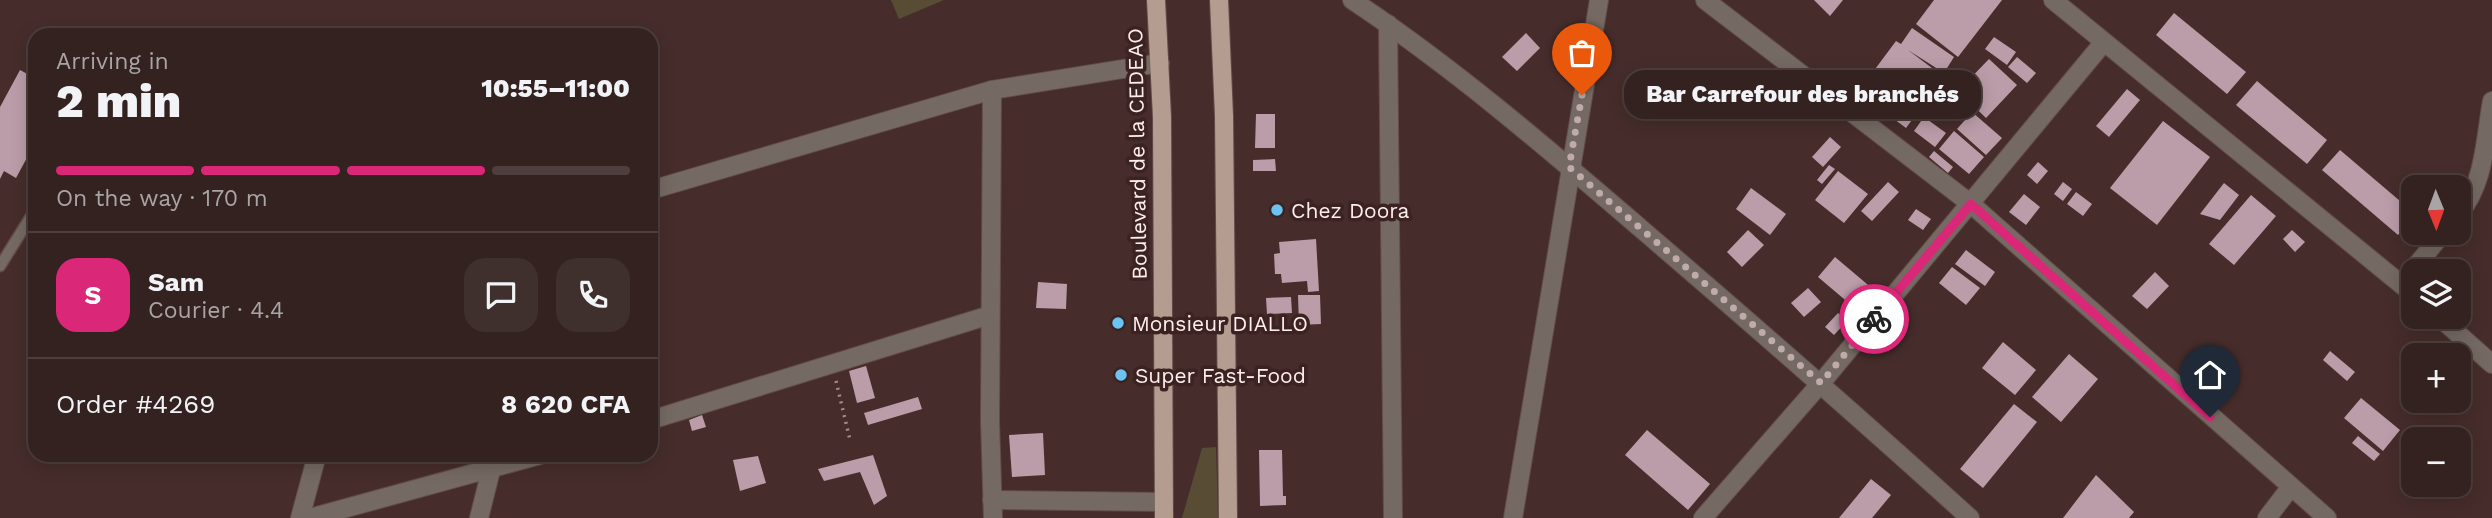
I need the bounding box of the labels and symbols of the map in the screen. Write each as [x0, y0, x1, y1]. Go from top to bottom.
pin [1552, 23, 1612, 95]
street label: Boulevard de la CEDEAO [1122, 28, 1152, 280]
callout: Bar Carrefour des branchés [1624, 70, 1981, 119]
north arrow [2401, 175, 2471, 245]
place label: Chez Doora [1291, 198, 1410, 223]
marker: Chez Doora [1269, 202, 1285, 218]
courier [1839, 284, 1909, 354]
place label: Monsieur DIALLO [1132, 311, 1308, 336]
marker: Monsieur DIALLO [1110, 315, 1126, 331]
pin [2180, 345, 2240, 417]
place label: Super Fast-Food [1135, 363, 1306, 388]
marker: Super Fast-Food [1113, 367, 1129, 383]

